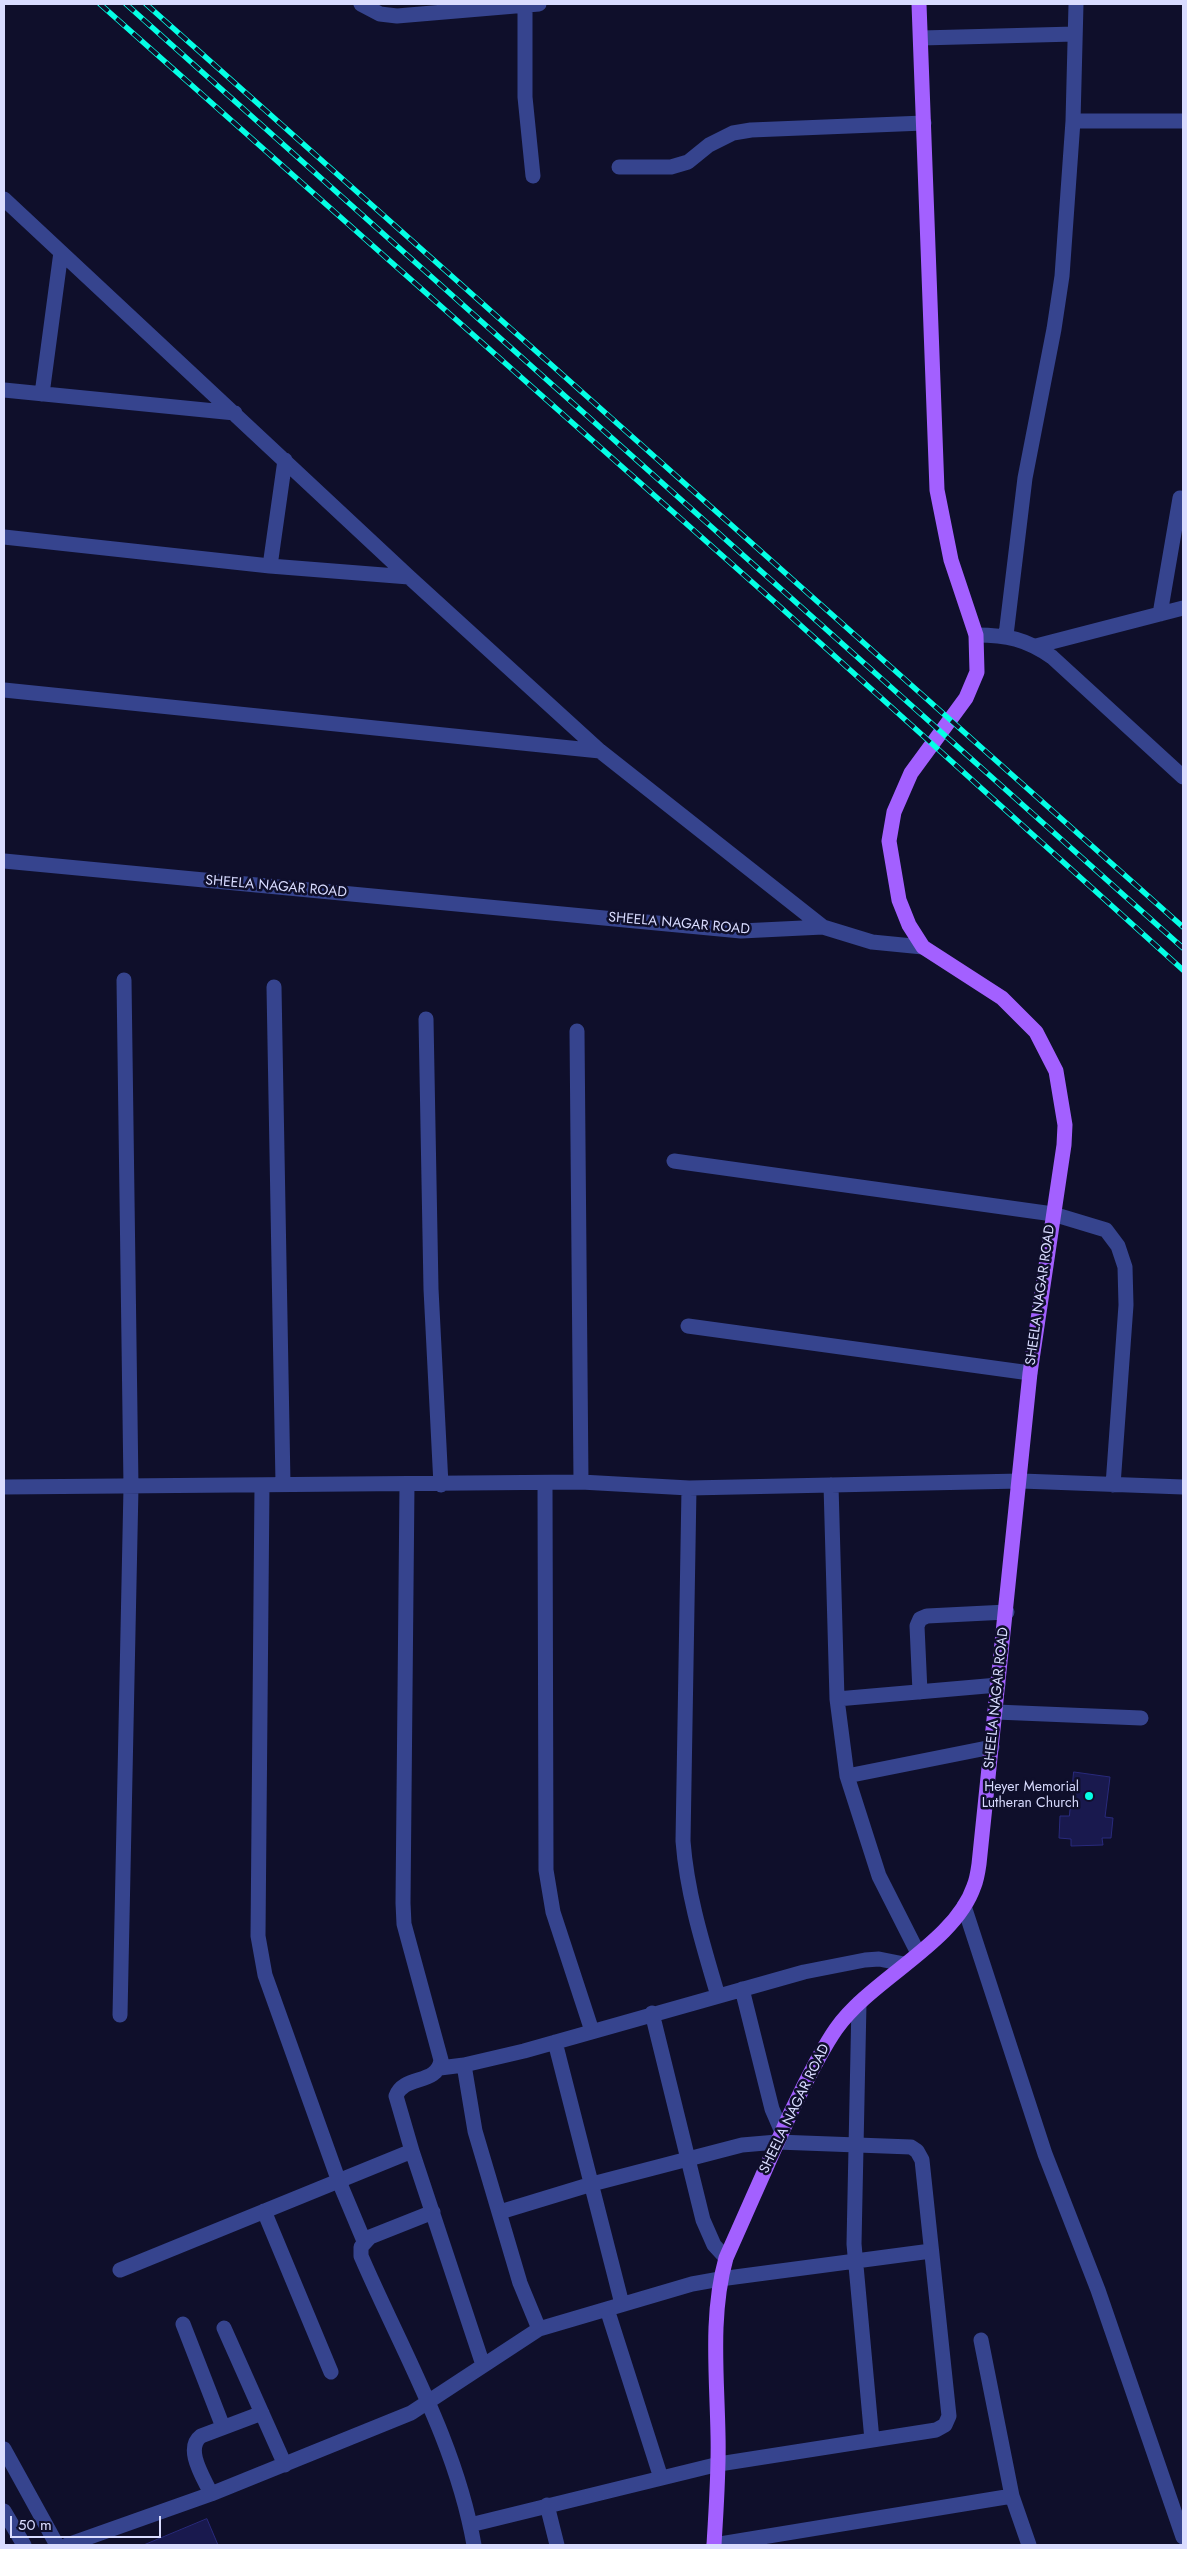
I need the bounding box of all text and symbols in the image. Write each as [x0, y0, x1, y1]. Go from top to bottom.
street label: SHEELA NAGAR ROAD [205, 872, 347, 902]
street label: SHEELA NAGAR ROAD [608, 909, 750, 939]
street label: SHEELA NAGAR ROAD [1023, 1224, 1059, 1366]
street label: SHEELA NAGAR ROAD [981, 1627, 1013, 1769]
place label: Heyer Memorial Lutheran Church [982, 1780, 1079, 1812]
marker: Heyer Memorial Lutheran Church [1083, 1790, 1095, 1802]
street label: SHEELA NAGAR ROAD [756, 2042, 834, 2176]
scale bar [12, 2506, 164, 2538]
text: 50 m [18, 2514, 52, 2536]

